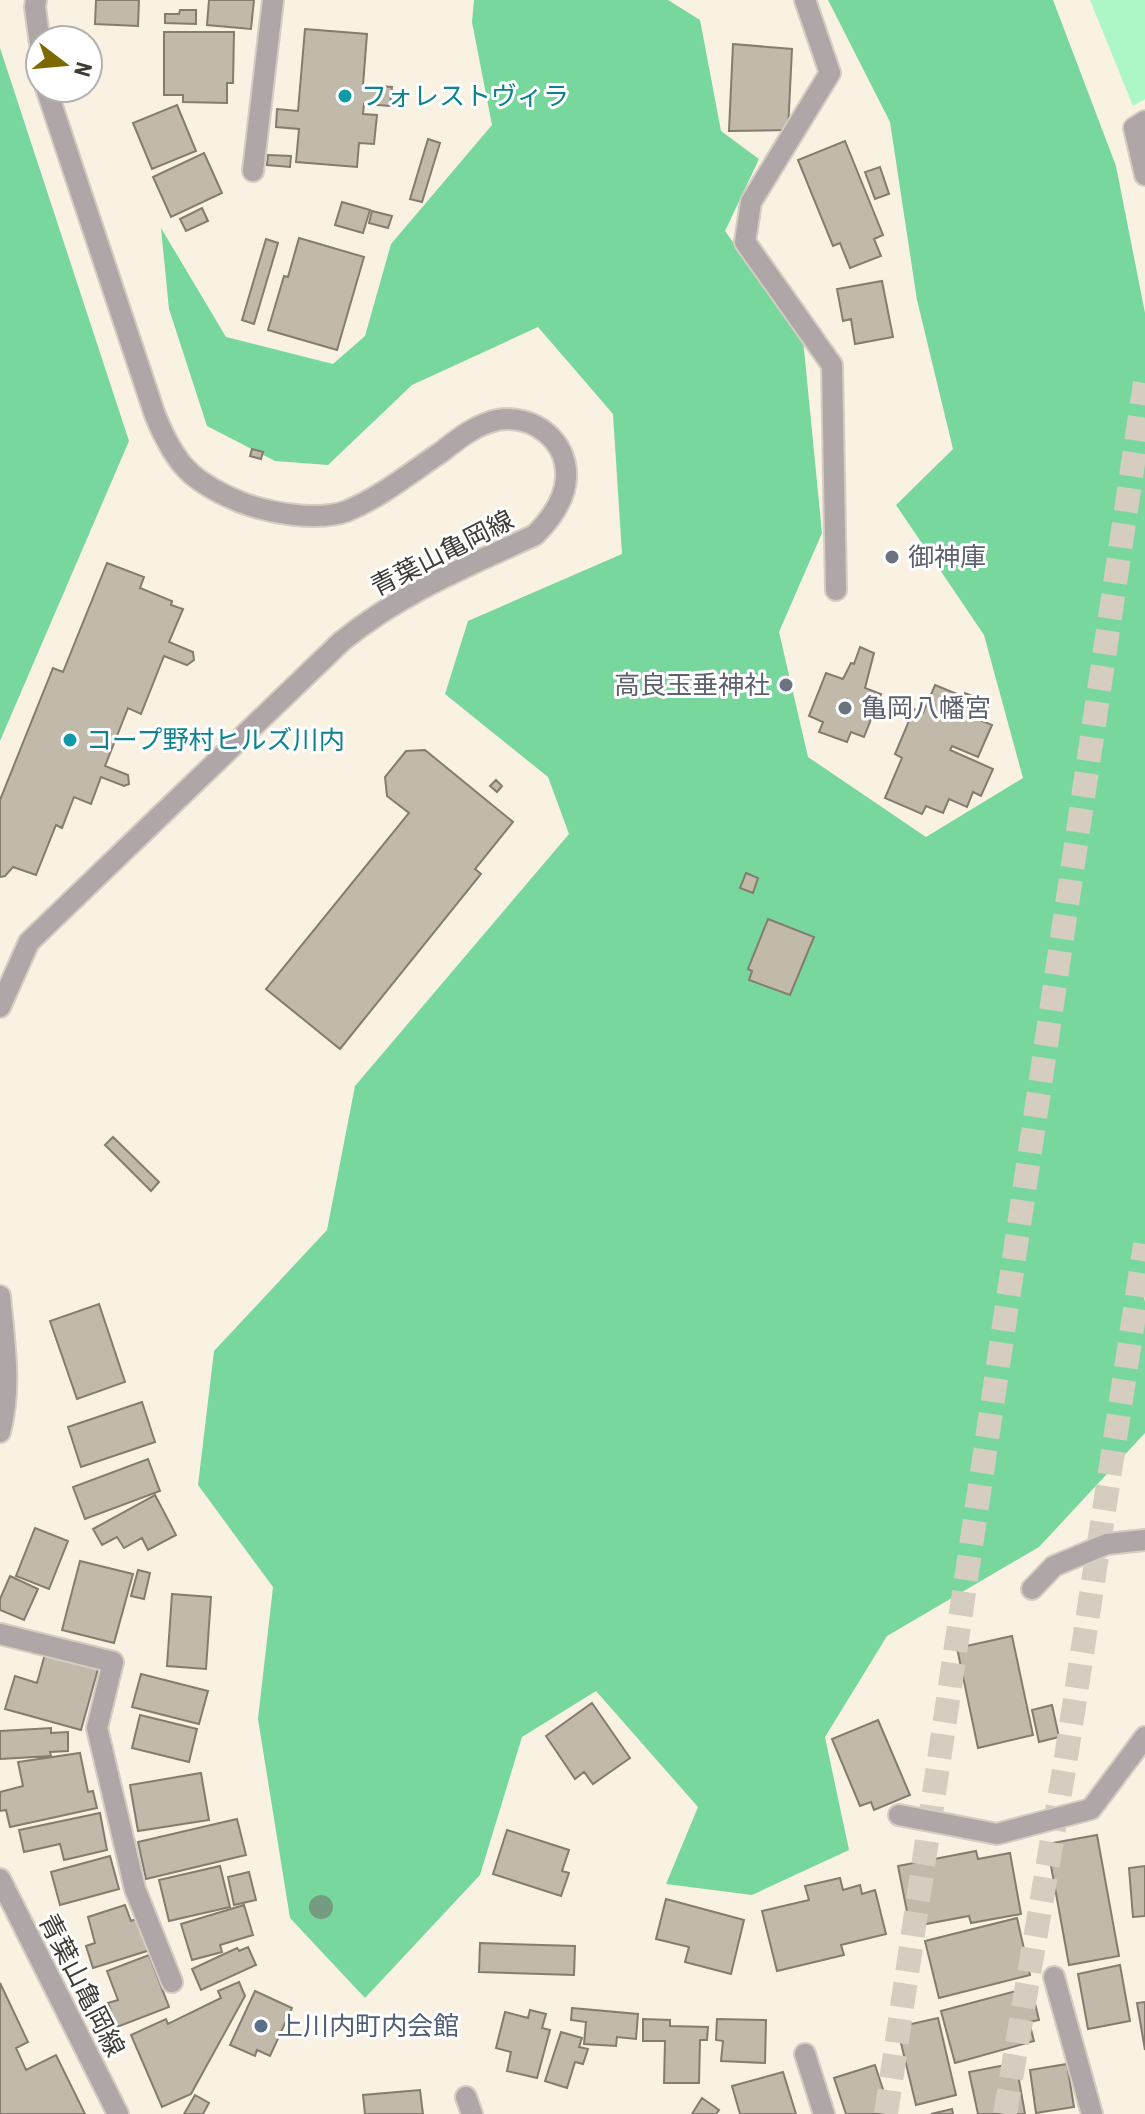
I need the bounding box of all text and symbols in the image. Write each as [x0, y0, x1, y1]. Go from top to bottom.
north arrow [24, 24, 104, 104]
text: N [69, 59, 97, 79]
place label: フォレストヴィラ [361, 81, 569, 111]
marker: フォレストヴィラ [336, 87, 354, 105]
street label: 青葉山亀岡線 [366, 504, 518, 602]
place label: 御神庫 [908, 542, 986, 572]
marker: 御神庫 [883, 548, 901, 566]
place label: 高良玉垂神社 [614, 670, 770, 700]
marker: 高良玉垂神社 [777, 676, 795, 694]
place label: 亀岡八幡宮 [861, 693, 991, 723]
marker: 亀岡八幡宮 [836, 699, 854, 717]
place label: コープ野村ヒルズ川内 [86, 725, 344, 755]
marker: コープ野村ヒルズ川内 [61, 731, 79, 749]
street label: 青葉山亀岡線 [33, 1909, 131, 2061]
place label: 上川内町内会館 [277, 2011, 459, 2041]
marker: 上川内町内会館 [252, 2017, 270, 2035]

